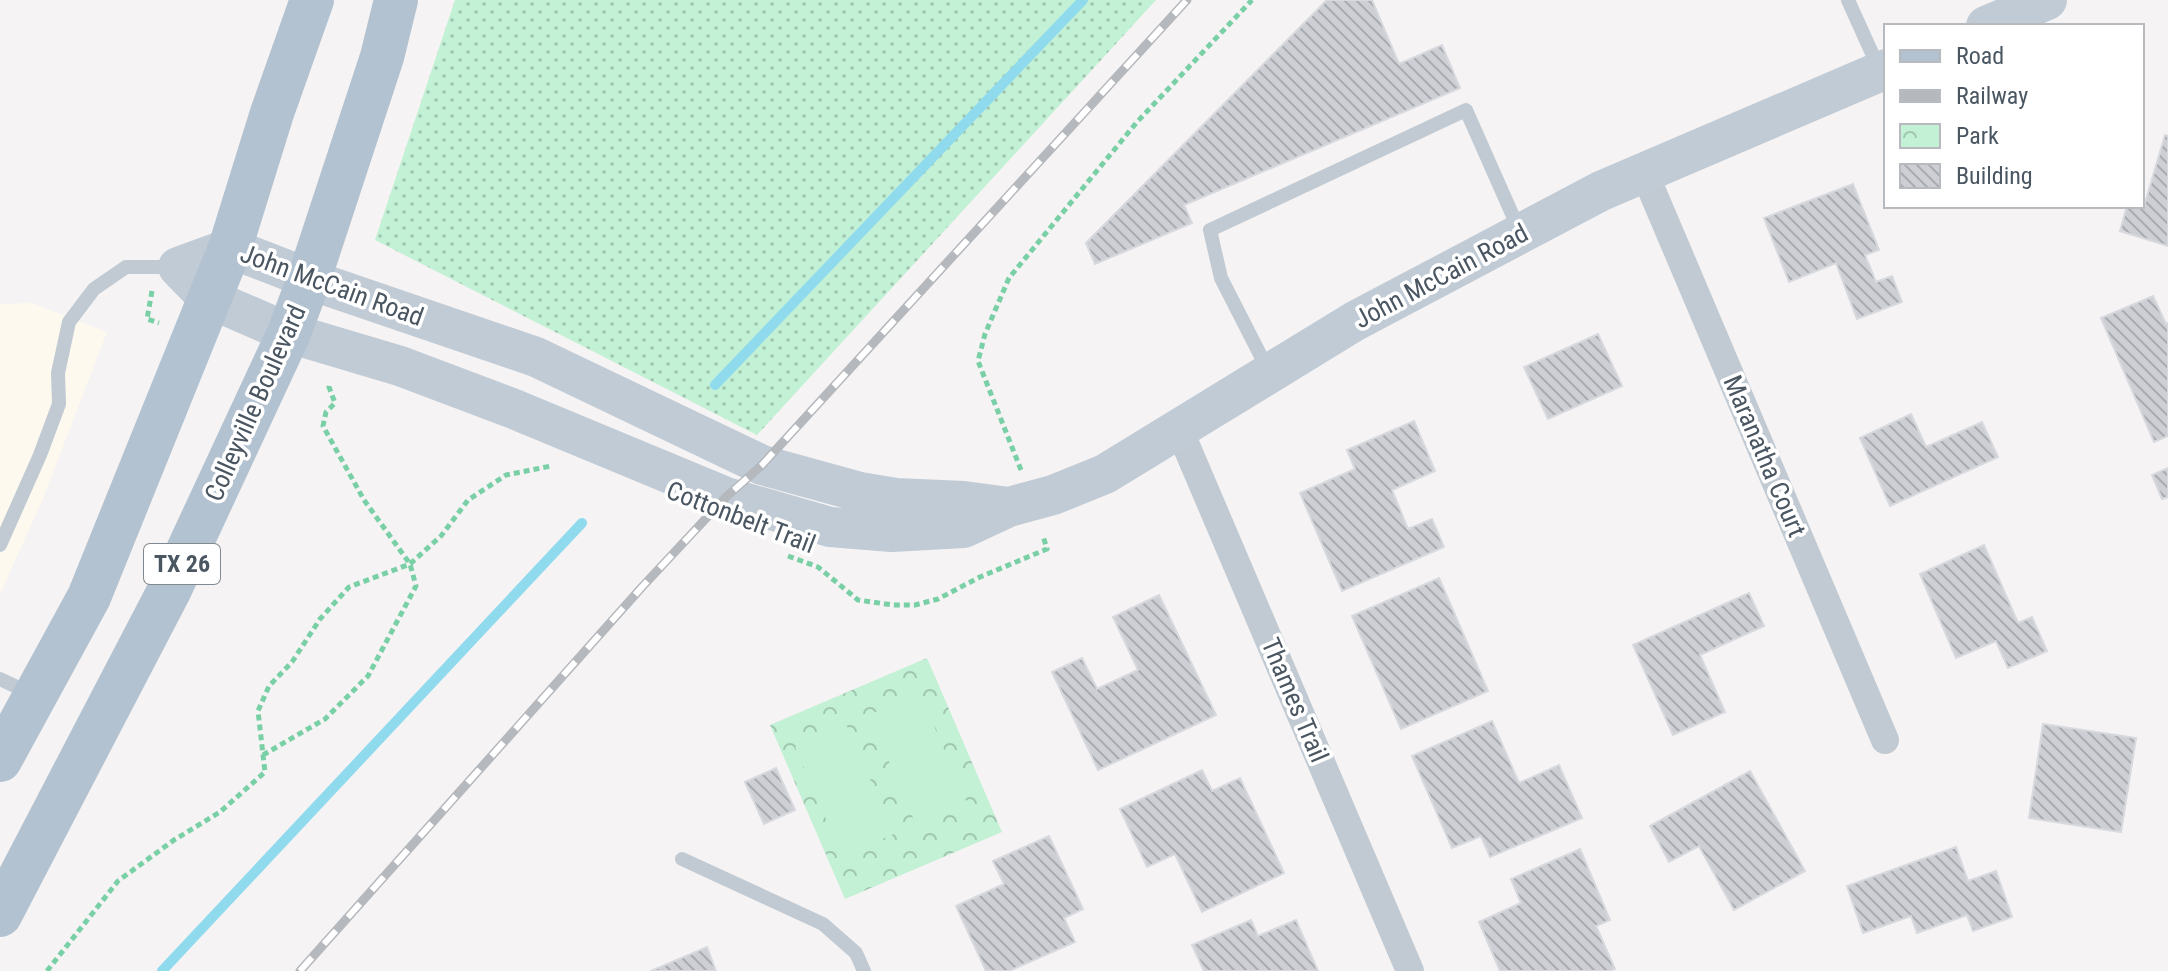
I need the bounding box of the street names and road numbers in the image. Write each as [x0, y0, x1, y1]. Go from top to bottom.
street label: John McCain Road [1349, 218, 1533, 334]
street label: John McCain Road [237, 238, 427, 332]
street label: Colleyville Boulevard [198, 300, 312, 506]
street label: Maranatha Court [1718, 371, 1812, 541]
street label: Cottonbelt Trail [662, 475, 820, 559]
road number: TX 26 [144, 544, 220, 584]
street label: Thames Trail [1255, 633, 1335, 767]

